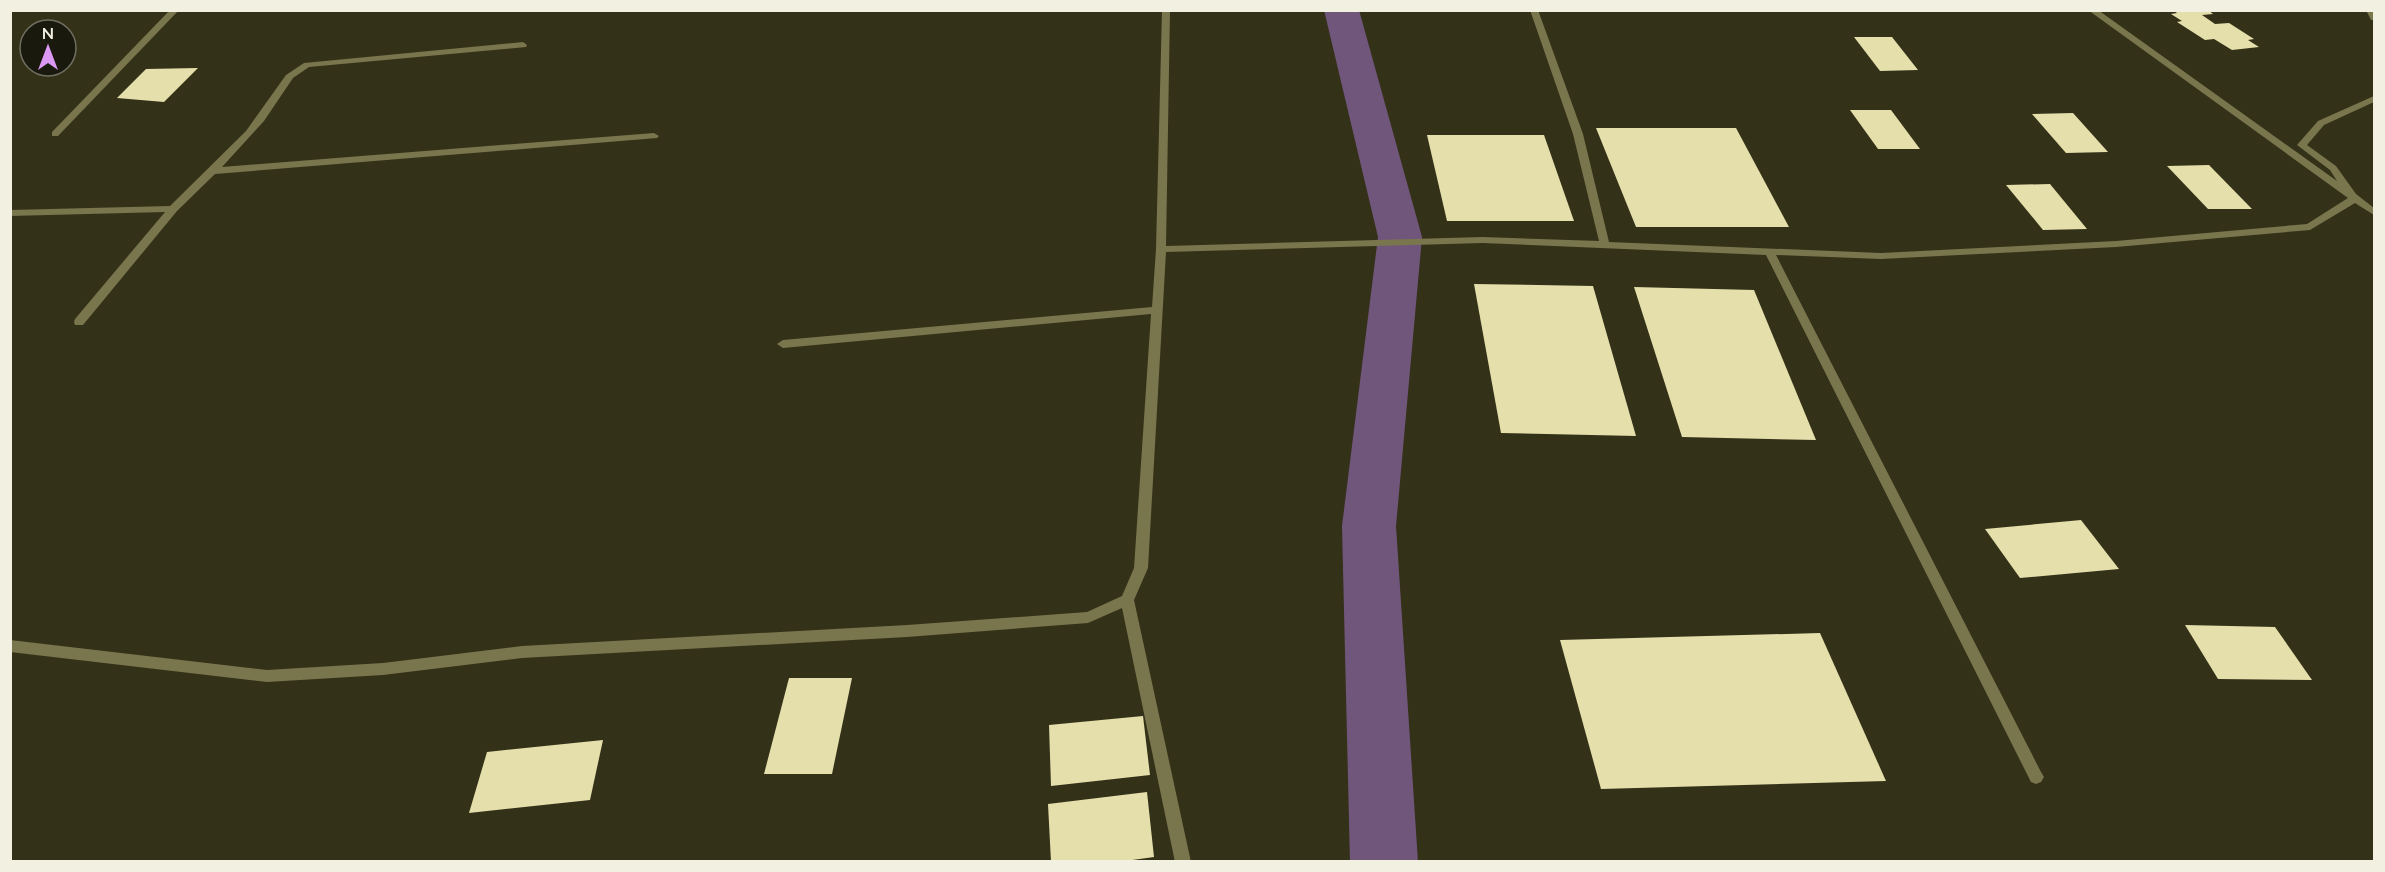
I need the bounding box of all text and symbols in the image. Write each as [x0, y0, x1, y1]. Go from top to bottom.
north arrow [18, 18, 78, 78]
text: N [42, 23, 54, 42]

